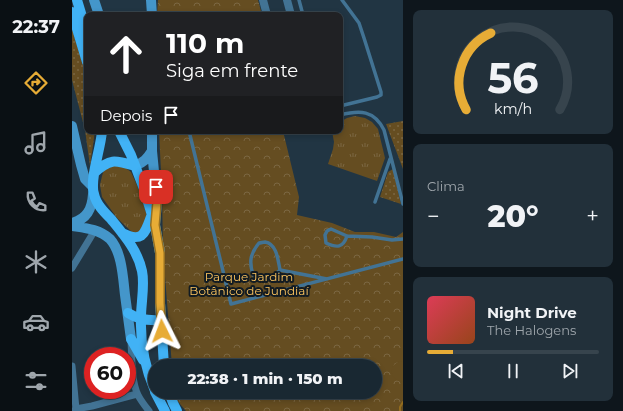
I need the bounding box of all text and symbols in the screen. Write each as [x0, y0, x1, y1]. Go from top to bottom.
text: 22:37 [12, 16, 60, 38]
text: 110 m [166, 26, 244, 60]
icon: ahead [100, 28, 152, 80]
text: 56 [487, 53, 539, 103]
text: Siga em frente [166, 60, 298, 82]
icon: directions [22, 69, 50, 97]
text: km/h [494, 99, 532, 117]
icon: arrive [160, 104, 182, 126]
text: Depois [100, 106, 152, 125]
icon: music [22, 129, 50, 157]
pin [139, 170, 173, 204]
icon: arrive [145, 176, 167, 198]
text: Clima [427, 178, 465, 194]
icon: phone [22, 188, 50, 216]
text: 20° [487, 198, 539, 235]
text: − [427, 203, 440, 230]
text: + [586, 203, 599, 230]
icon: climate [22, 248, 50, 276]
park label: Parque Jardim Botânico de Jundiaí [189, 269, 309, 298]
text: Night Drive [487, 303, 577, 322]
icon: car [22, 308, 50, 336]
position arrow [141, 310, 183, 352]
text: The Halogens [487, 322, 576, 338]
speed limit sign: 60 [84, 347, 136, 399]
icon: previous [445, 360, 467, 382]
icon: pause [502, 360, 524, 382]
icon: next [559, 360, 581, 382]
icon: filters [22, 367, 50, 395]
text: 22:38 · 1 min · 150 m [187, 369, 343, 388]

